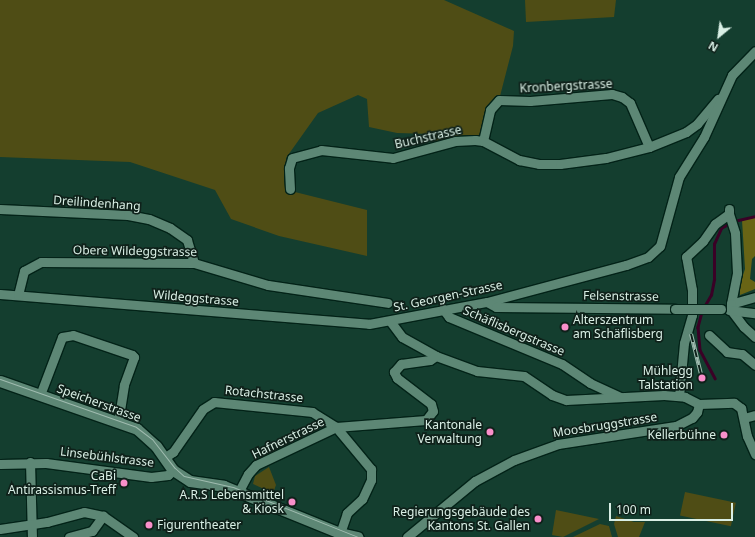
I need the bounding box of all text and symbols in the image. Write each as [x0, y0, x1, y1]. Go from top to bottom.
north arrow [699, 16, 739, 56]
text: N [705, 38, 720, 56]
street label: Kronbergstrasse [519, 76, 613, 96]
street label: Buchstrasse [393, 122, 463, 152]
street label: Dreilindenhang [53, 193, 141, 213]
street label: Obere Wildeggstrasse [73, 243, 197, 259]
street label: St. Georgen-Strasse [392, 277, 504, 315]
street label: Wildeggstrasse [153, 287, 239, 309]
street label: Felsenstrasse [583, 288, 659, 304]
street label: Schäflisbergstrasse [461, 303, 567, 359]
place label: Alterszentrum am Schäflisberg [573, 313, 663, 341]
marker: Alterszentrum am Schäflisberg [560, 322, 570, 332]
place label: Mühlegg Talstation [639, 364, 693, 392]
marker: Mühlegg Talstation [696, 372, 708, 384]
street label: Speicherstrasse [55, 381, 143, 425]
street label: Rotachstrasse [224, 383, 304, 405]
street label: Moosbruggstrasse [552, 410, 658, 440]
street label: Hafnerstrasse [249, 414, 327, 462]
place label: Kantonale Verwaltung [418, 418, 482, 446]
marker: Kantonale Verwaltung [485, 427, 495, 437]
place label: Kellerbühne [647, 428, 716, 442]
marker: Kellerbühne [719, 430, 729, 440]
street label: Linsebühlstrasse [59, 444, 155, 470]
place label: CaBi Antirassismus-Treff [8, 469, 116, 497]
marker: CaBi Antirassismus-Treff [119, 478, 129, 488]
place label: A.R.S Lebensmittel & Kiosk [180, 488, 284, 516]
scale bar [611, 495, 735, 521]
marker: A.R.S Lebensmittel & Kiosk [287, 497, 297, 507]
text: 100 m [616, 501, 651, 518]
place label: Regierungsgebäude des Kantons St. Gallen [393, 505, 530, 533]
marker: Regierungsgebäude des Kantons St. Gallen [533, 514, 543, 524]
place label: Figurentheater [157, 518, 241, 532]
marker: Figurentheater [144, 520, 154, 530]

